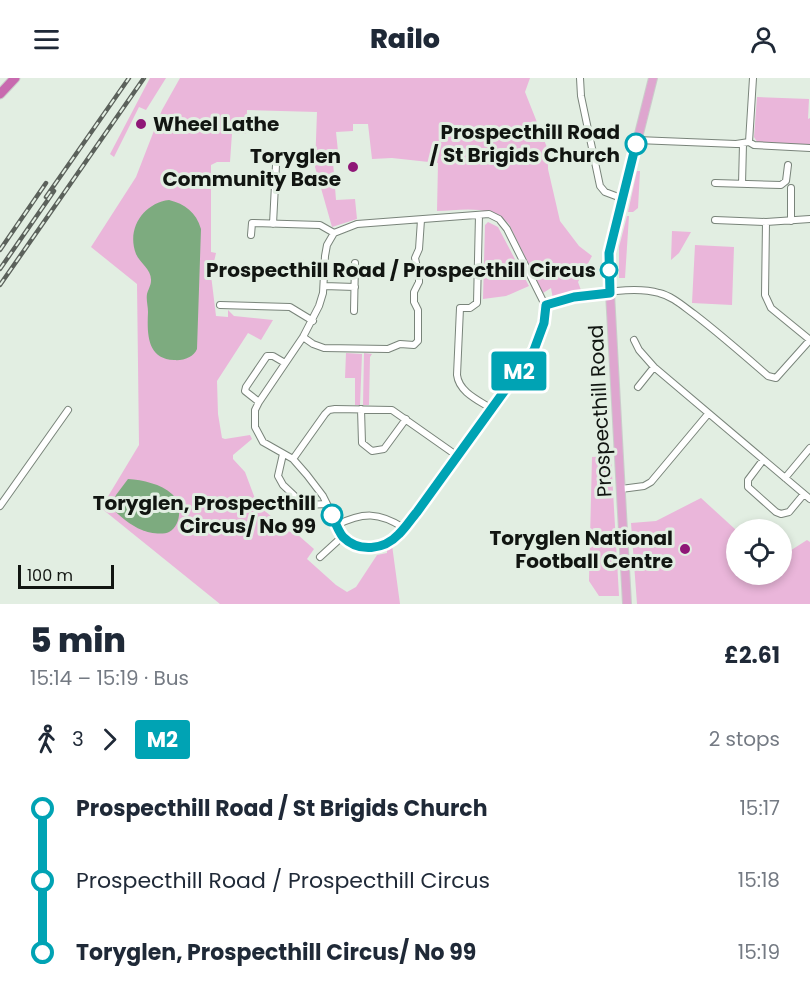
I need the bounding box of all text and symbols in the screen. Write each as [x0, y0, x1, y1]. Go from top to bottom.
text: Railo [370, 20, 440, 57]
icon: menu [30, 23, 63, 56]
icon: person [747, 23, 780, 56]
place label: Wheel Lathe [153, 110, 279, 138]
marker: Wheel Lathe [134, 117, 148, 131]
place label: Prospecthill Road / St Brigids Church [430, 118, 620, 169]
marker: Prospecthill Road / St Brigids Church [625, 133, 647, 155]
place label: Toryglen Community Base [163, 142, 341, 193]
marker: Toryglen Community Base [346, 160, 360, 174]
place label: Prospecthill Road / Prospecthill Circus [206, 256, 596, 284]
marker: Prospecthill Road / Prospecthill Circus [600, 261, 618, 279]
street label: Prospecthill Road [582, 324, 618, 498]
line badge: M2 [492, 352, 546, 390]
text: M2 [503, 357, 535, 386]
place label: Toryglen, Prospecthill Circus/ No 99 [93, 489, 316, 540]
marker: Toryglen, Prospecthill Circus/ No 99 [321, 504, 343, 526]
map controls [726, 519, 792, 585]
button: locate [726, 519, 792, 585]
place label: Toryglen National Football Centre [489, 524, 673, 575]
marker: Toryglen National Football Centre [678, 542, 692, 556]
scale bar [18, 562, 114, 589]
text: 100 m [27, 564, 73, 587]
text: 5 min [30, 617, 126, 664]
text: £2.61 [724, 640, 780, 671]
text: 15:14 – 15:19 · Bus [30, 664, 189, 692]
icon: walk [30, 723, 63, 756]
icon: forward [93, 723, 126, 756]
text: 3 [72, 725, 84, 753]
text: M2 [147, 725, 178, 754]
text: 2 stops [709, 725, 780, 753]
text: Prospecthill Road / St Brigids Church [76, 793, 487, 824]
text: 15:17 [739, 794, 780, 822]
text: Prospecthill Road / Prospecthill Circus [76, 865, 490, 896]
text: 15:18 [738, 866, 780, 894]
text: Toryglen, Prospecthill Circus/ No 99 [76, 937, 476, 968]
text: 15:19 [738, 938, 780, 966]

